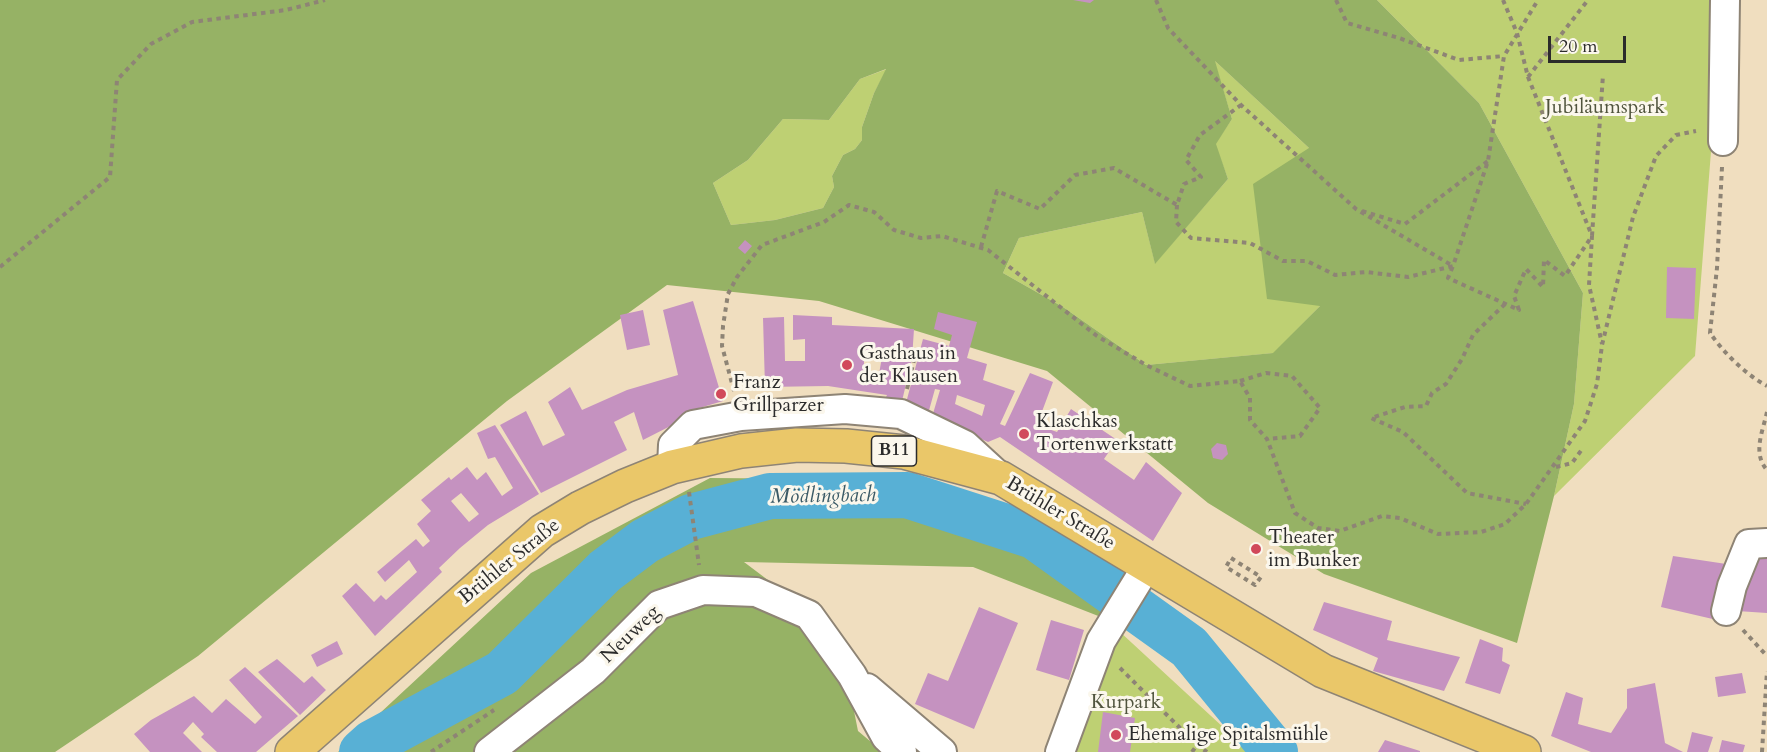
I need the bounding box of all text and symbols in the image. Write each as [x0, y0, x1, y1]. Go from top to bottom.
scale bar [1551, 24, 1629, 62]
text: 20 m [1559, 34, 1598, 59]
park label: Jubiläumspark [1545, 96, 1665, 120]
place label: Gasthaus in der Klausen [859, 342, 958, 389]
marker: Gasthaus in der Klausen [840, 358, 854, 372]
place label: Franz Grillparzer [733, 371, 824, 418]
marker: Franz Grillparzer [714, 387, 728, 401]
place label: Klaschkas Tortenwerkstatt [1036, 410, 1173, 457]
marker: Klaschkas Tortenwerkstatt [1017, 427, 1031, 441]
road number: B11 [872, 436, 916, 466]
street label: Brühler Straße [1001, 472, 1119, 556]
water label: Mödlingbach [770, 483, 876, 511]
street label: Brühler Straße [455, 514, 565, 610]
place label: Theater im Bunker [1268, 526, 1359, 573]
marker: Theater im Bunker [1249, 542, 1263, 556]
street label: Neuweg [596, 601, 666, 669]
park label: Kurpark [1091, 691, 1161, 715]
place label: Ehemalige Spitalsmühle [1128, 723, 1328, 747]
marker: Ehemalige Spitalsmühle [1109, 728, 1123, 742]

